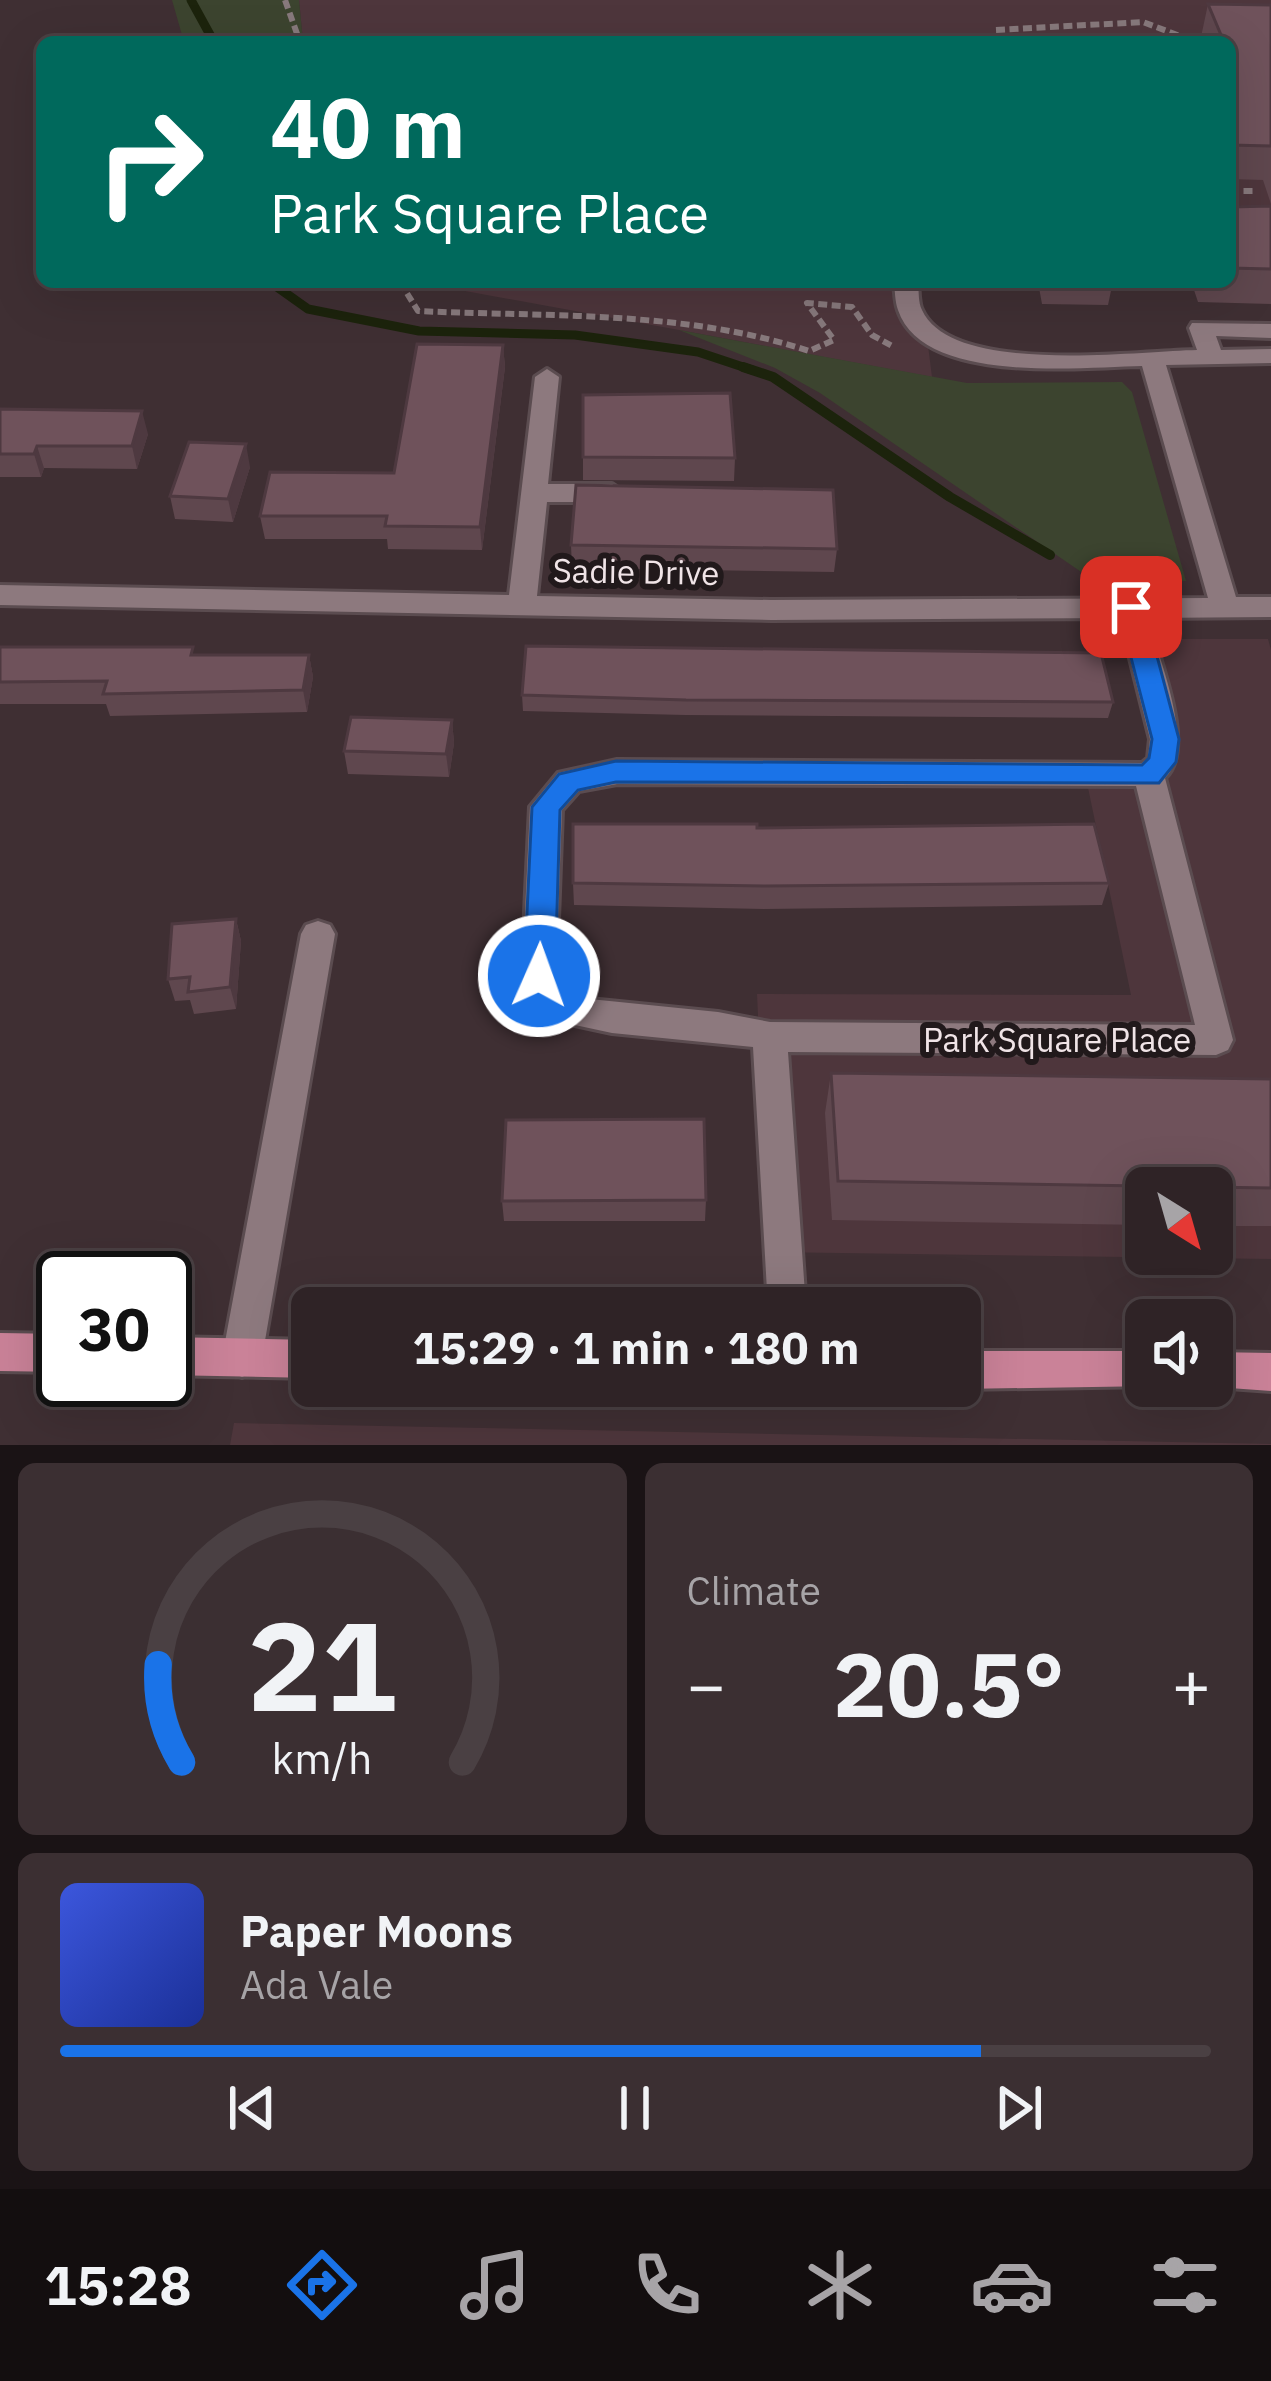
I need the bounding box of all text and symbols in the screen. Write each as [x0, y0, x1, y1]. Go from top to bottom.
text: 40 m [270, 72, 466, 181]
icon: right [72, 84, 228, 240]
text: Park Square Place [270, 178, 709, 248]
street label: Sadie Drive [552, 548, 720, 594]
pin [1080, 556, 1182, 658]
icon: arrive [1098, 574, 1164, 640]
position arrow [476, 913, 602, 1039]
street label: Park Square Place [923, 1018, 1191, 1061]
north arrow [1125, 1167, 1233, 1275]
map controls [1125, 1167, 1233, 1407]
speed limit sign: 30 [36, 1251, 192, 1407]
button: sound [1125, 1299, 1233, 1407]
text: 15:29 · 1 min · 180 m [413, 1318, 859, 1376]
text: Climate [687, 1565, 821, 1616]
text: 21 [247, 1583, 397, 1745]
text: 20.5° [833, 1625, 1065, 1742]
text: − [687, 1641, 726, 1727]
text: + [1171, 1641, 1211, 1727]
text: km/h [272, 1730, 373, 1786]
text: Paper Moons [240, 1901, 513, 1959]
text: Ada Vale [240, 1959, 393, 2010]
icon: previous [219, 2075, 285, 2141]
icon: pause [602, 2075, 668, 2141]
icon: next [986, 2075, 1052, 2141]
icon: directions [280, 2243, 364, 2327]
icon: music [453, 2243, 537, 2327]
icon: phone [625, 2243, 709, 2327]
icon: climate [798, 2243, 882, 2327]
icon: car [970, 2243, 1054, 2327]
icon: filters [1143, 2243, 1227, 2327]
text: 15:28 [44, 2250, 192, 2320]

